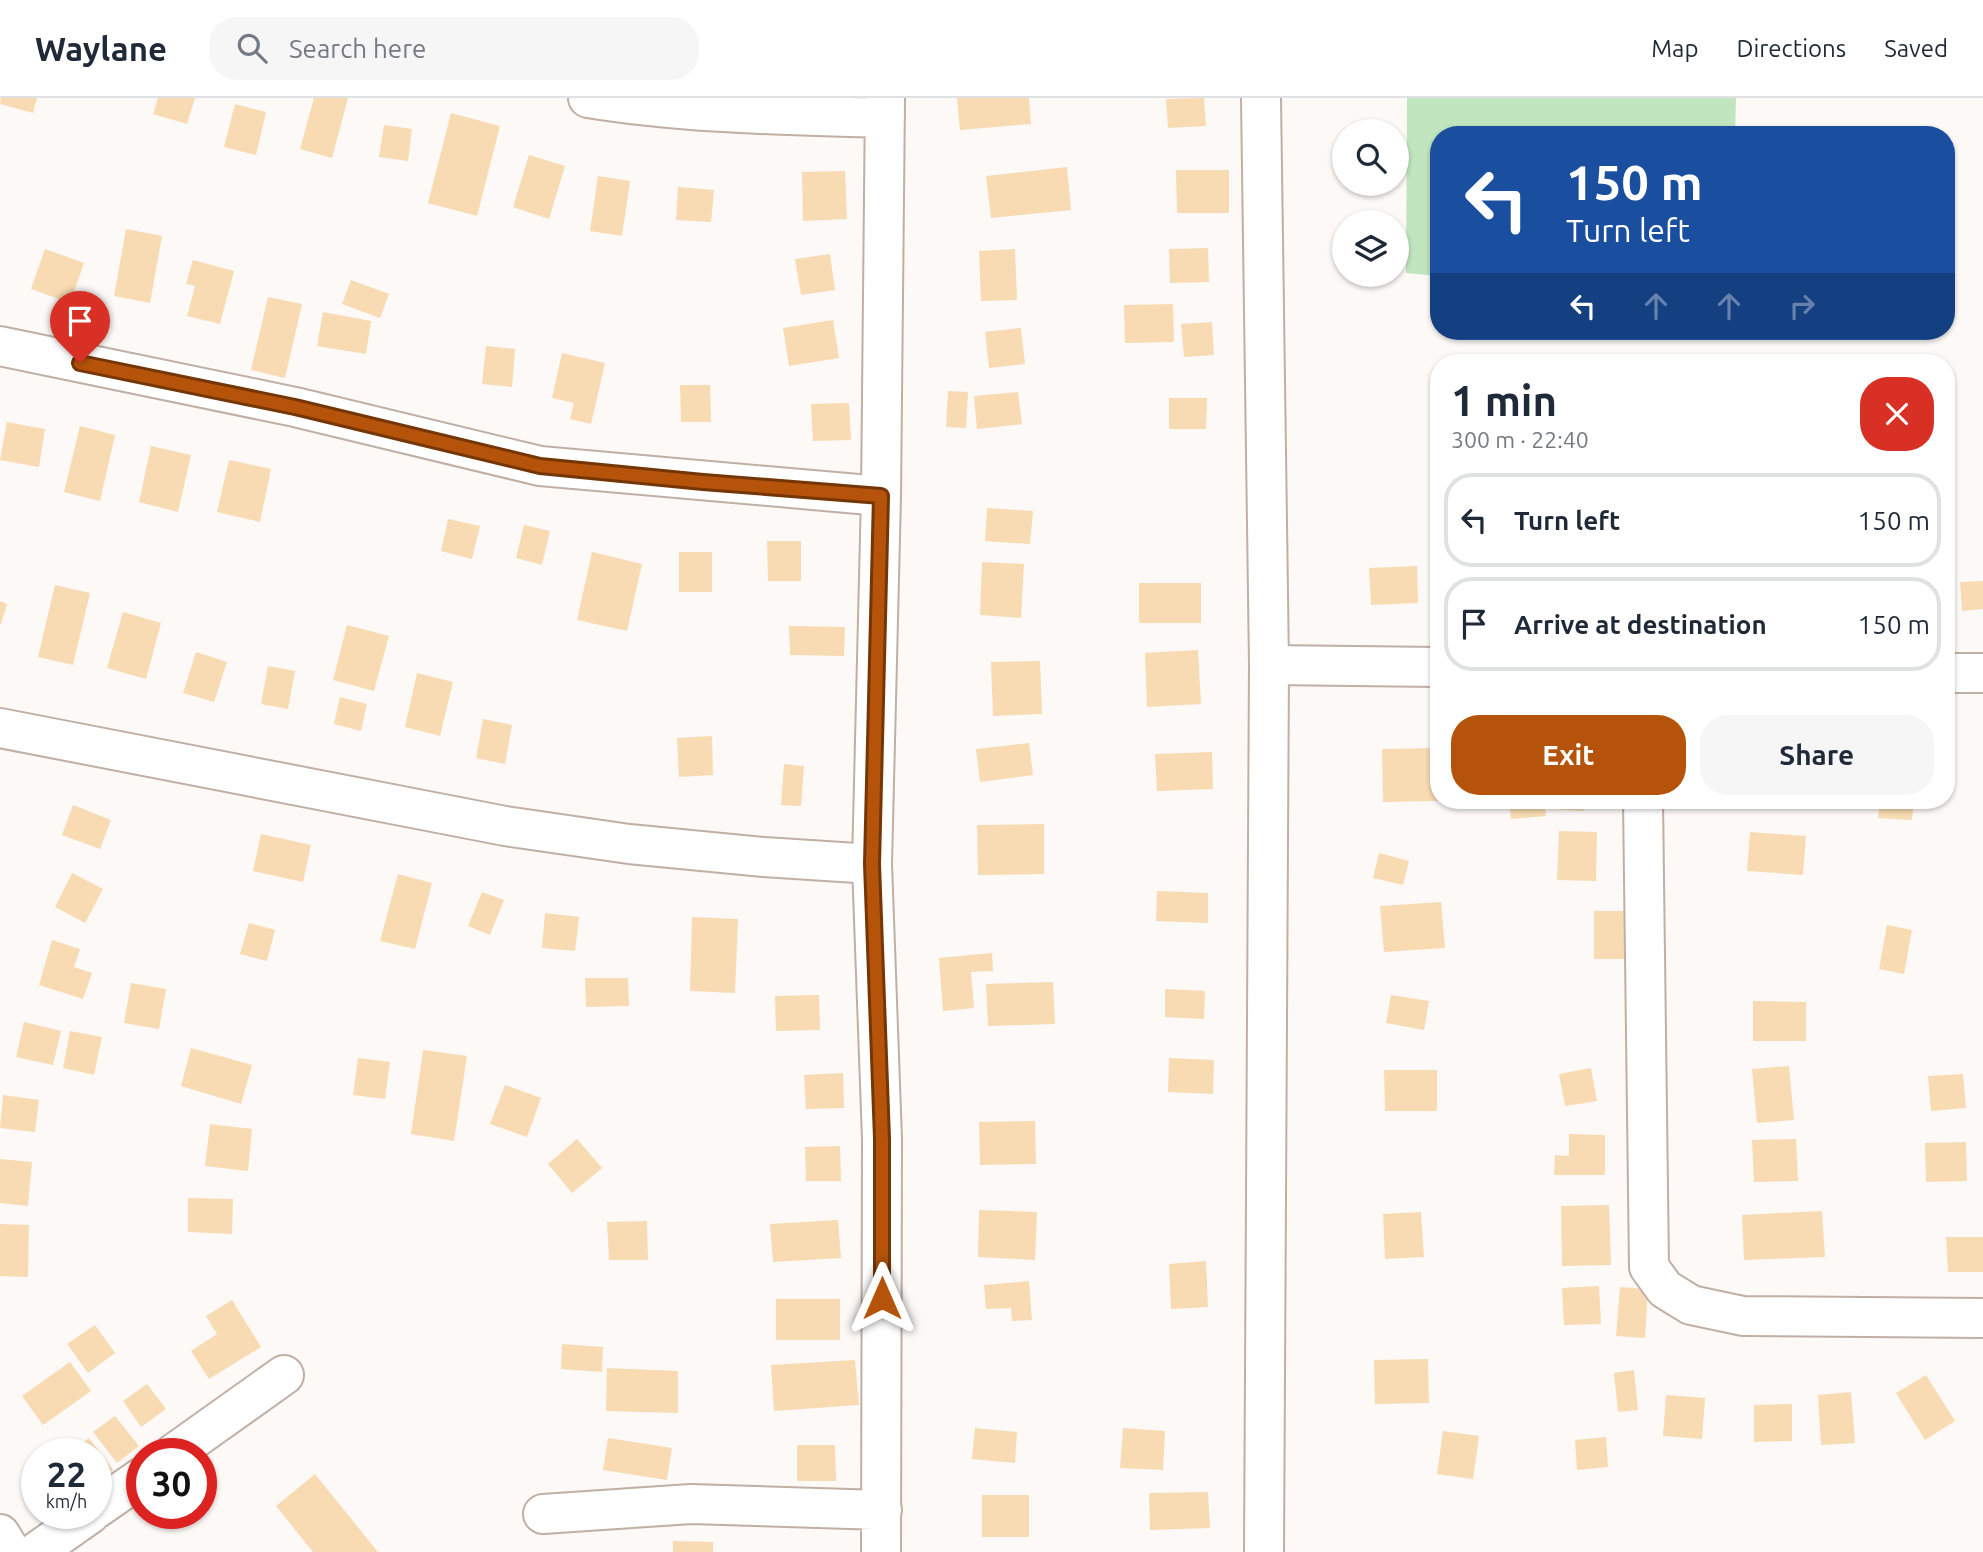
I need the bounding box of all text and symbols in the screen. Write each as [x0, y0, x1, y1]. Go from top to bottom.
search box [209, 17, 699, 80]
icon: search [233, 29, 271, 67]
text: Waylane [35, 30, 167, 67]
text: Search here [289, 34, 426, 63]
text: Map [1651, 35, 1698, 62]
text: Directions [1736, 35, 1846, 62]
text: Saved [1884, 35, 1948, 62]
map controls [1332, 119, 1409, 287]
button: search [1332, 119, 1409, 196]
icon: left [1451, 154, 1542, 245]
text: 150 m [1566, 154, 1703, 209]
button: layers [1332, 210, 1409, 287]
text: Turn left [1566, 212, 1690, 248]
icon: left [1564, 287, 1602, 325]
icon: ahead [1637, 287, 1675, 325]
icon: ahead [1710, 287, 1748, 325]
icon: right [1783, 287, 1821, 325]
pin [50, 291, 110, 363]
icon: arrive [61, 302, 99, 340]
text: 1 min [1451, 377, 1557, 424]
button: close [1860, 377, 1934, 451]
text: 300 m · 22:40 [1451, 427, 1589, 452]
icon: left [1455, 501, 1493, 539]
text: Turn left [1514, 506, 1620, 535]
text: 150 m [1858, 506, 1930, 535]
icon: arrive [1455, 605, 1493, 643]
text: Arrive at destination [1514, 610, 1767, 639]
text: 150 m [1858, 610, 1930, 639]
button: Exit [1451, 715, 1686, 795]
button: Share [1700, 715, 1934, 795]
position arrow [845, 1261, 919, 1335]
speed limit sign: 30 [126, 1438, 217, 1529]
text: 22 [47, 1454, 86, 1494]
text: km/h [46, 1491, 87, 1511]

